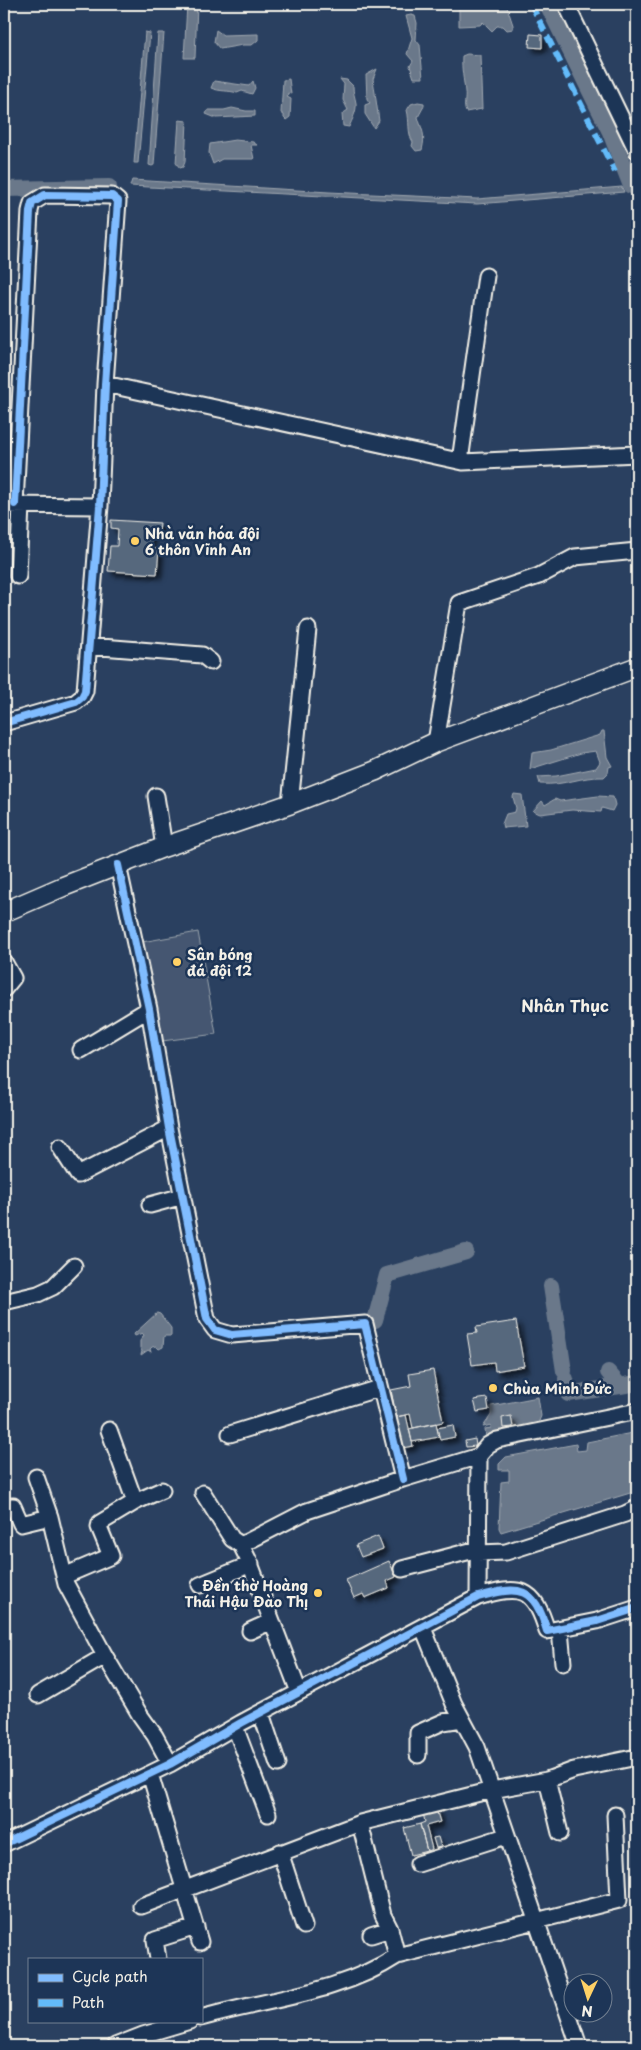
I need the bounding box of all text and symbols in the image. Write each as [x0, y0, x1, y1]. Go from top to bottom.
place label: Nhà văn hóa đội 6 thôn Vĩnh An [145, 523, 259, 560]
marker: Nhà văn hóa đội 6 thôn Vĩnh An [129, 535, 141, 547]
place label: Sân bóng đá đội 12 [187, 944, 253, 981]
marker: Sân bóng đá đội 12 [171, 956, 183, 968]
district label: Nhân Thục [521, 993, 609, 1017]
place label: Chùa Minh Đức [503, 1378, 612, 1399]
marker: Chùa Minh Đức [487, 1382, 499, 1394]
place label: Đền thờ Hoàng Thái Hậu Đào Thị [184, 1575, 308, 1612]
marker: Đền thờ Hoàng Thái Hậu Đào Thị [312, 1587, 324, 1599]
legend [28, 1958, 202, 2022]
text: Cycle path [72, 1964, 148, 1987]
north arrow [564, 1972, 614, 2022]
text: Path [72, 1990, 104, 2013]
text: N [581, 2001, 593, 2022]

